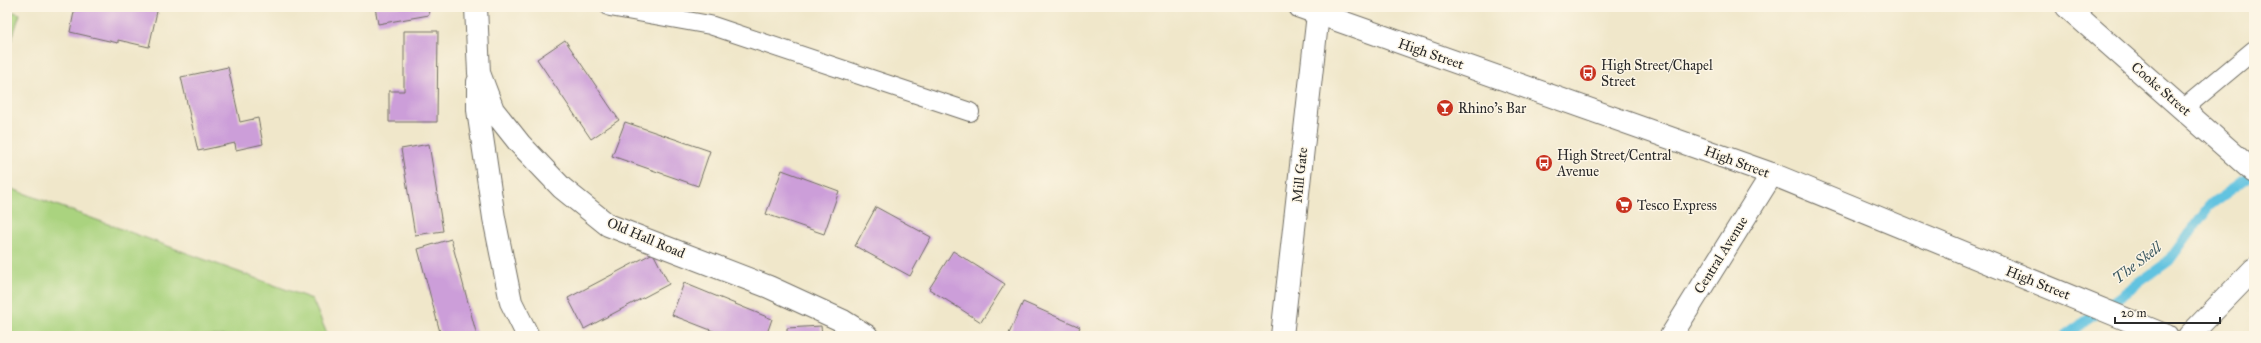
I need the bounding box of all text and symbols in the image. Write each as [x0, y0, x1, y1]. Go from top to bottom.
street label: High Street [1396, 35, 1466, 73]
place label: High Street/Chapel Street [1601, 57, 1713, 90]
street label: Cooke Street [2128, 58, 2194, 120]
bus stop icon: High Street/Chapel Street [1578, 63, 1598, 83]
bar icon: Rhino's Bar [1435, 98, 1455, 118]
place label: Rhino's Bar [1458, 100, 1527, 117]
street label: High Street [1702, 142, 1772, 182]
street label: Mill Gate [1289, 146, 1311, 204]
place label: High Street/Central Avenue [1556, 147, 1672, 180]
bus stop icon: High Street/Central Avenue [1534, 153, 1554, 173]
supermarket icon: Tesco Express [1614, 195, 1634, 215]
place label: Tesco Express [1637, 197, 1717, 214]
street label: Central Avenue [1691, 213, 1752, 297]
street label: Old Hall Road [605, 214, 687, 262]
water label: The Skell [2109, 237, 2166, 287]
street label: High Street [2003, 262, 2073, 304]
scale bar [2115, 299, 2220, 325]
text: 20 m [2121, 306, 2147, 320]

